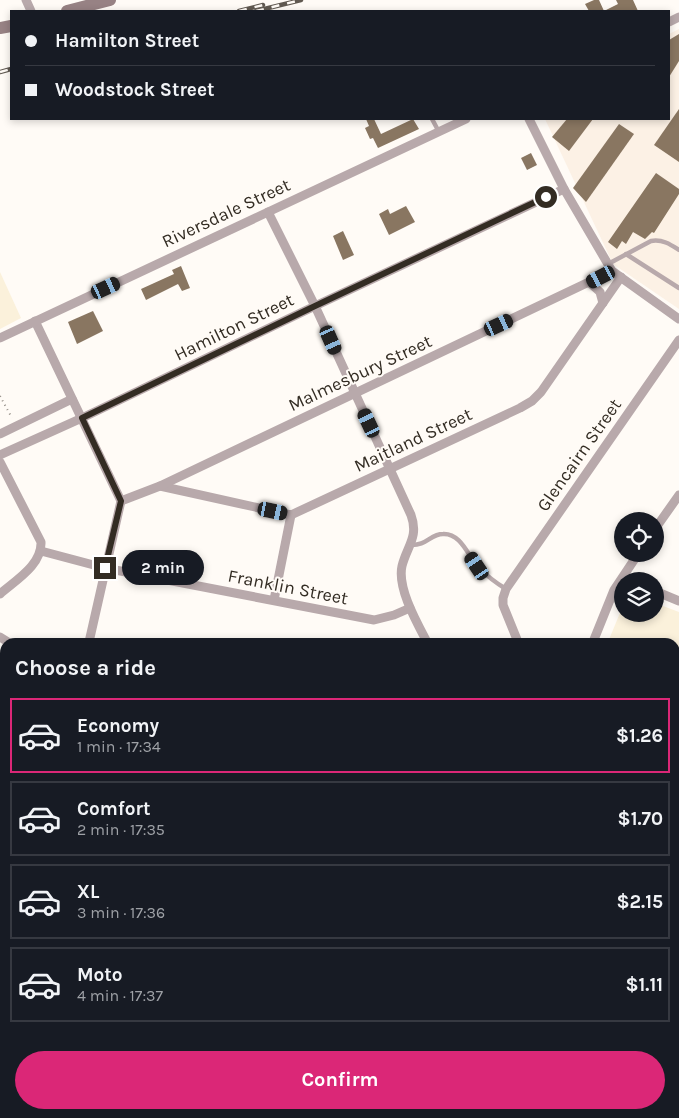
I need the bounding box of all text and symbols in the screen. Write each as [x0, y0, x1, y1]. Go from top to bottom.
text: Hamilton Street [55, 30, 199, 52]
text: Woodstock Street [55, 79, 214, 101]
street label: Riversdale Street [158, 174, 294, 252]
route start [535, 186, 557, 208]
car [584, 264, 617, 290]
car [89, 275, 122, 301]
street label: Hamilton Street [171, 288, 298, 365]
car [482, 312, 515, 338]
car [318, 323, 343, 357]
street label: Malmesbury Street [285, 330, 435, 416]
street label: Glencairn Street [532, 394, 626, 516]
street label: Maitland Street [351, 403, 476, 477]
car [355, 406, 382, 440]
car [256, 501, 289, 521]
map controls [614, 512, 664, 622]
button: locate [614, 512, 664, 562]
car [462, 549, 491, 583]
callout: 2 min [122, 550, 205, 586]
route end [94, 557, 116, 579]
text: 2 min [141, 558, 185, 577]
street label: Franklin Street [226, 565, 350, 609]
button: layers [614, 572, 664, 622]
text: Choose a ride [15, 655, 156, 681]
icon: car [17, 713, 62, 758]
text: Economy [77, 715, 159, 737]
text: $1.26 [616, 725, 663, 747]
text: 1 min · 17:34 [77, 737, 161, 756]
icon: car [17, 796, 62, 841]
text: Comfort [77, 798, 151, 820]
text: $1.70 [618, 808, 663, 830]
text: 2 min · 17:35 [77, 820, 165, 839]
icon: car [17, 879, 62, 924]
text: XL [77, 881, 99, 903]
text: $2.15 [616, 891, 663, 913]
text: 3 min · 17:36 [77, 903, 165, 922]
icon: car [17, 962, 62, 1007]
text: Moto [77, 964, 123, 986]
text: $1.11 [626, 974, 663, 996]
text: 4 min · 17:37 [77, 986, 163, 1005]
button: Confirm [15, 1051, 665, 1109]

